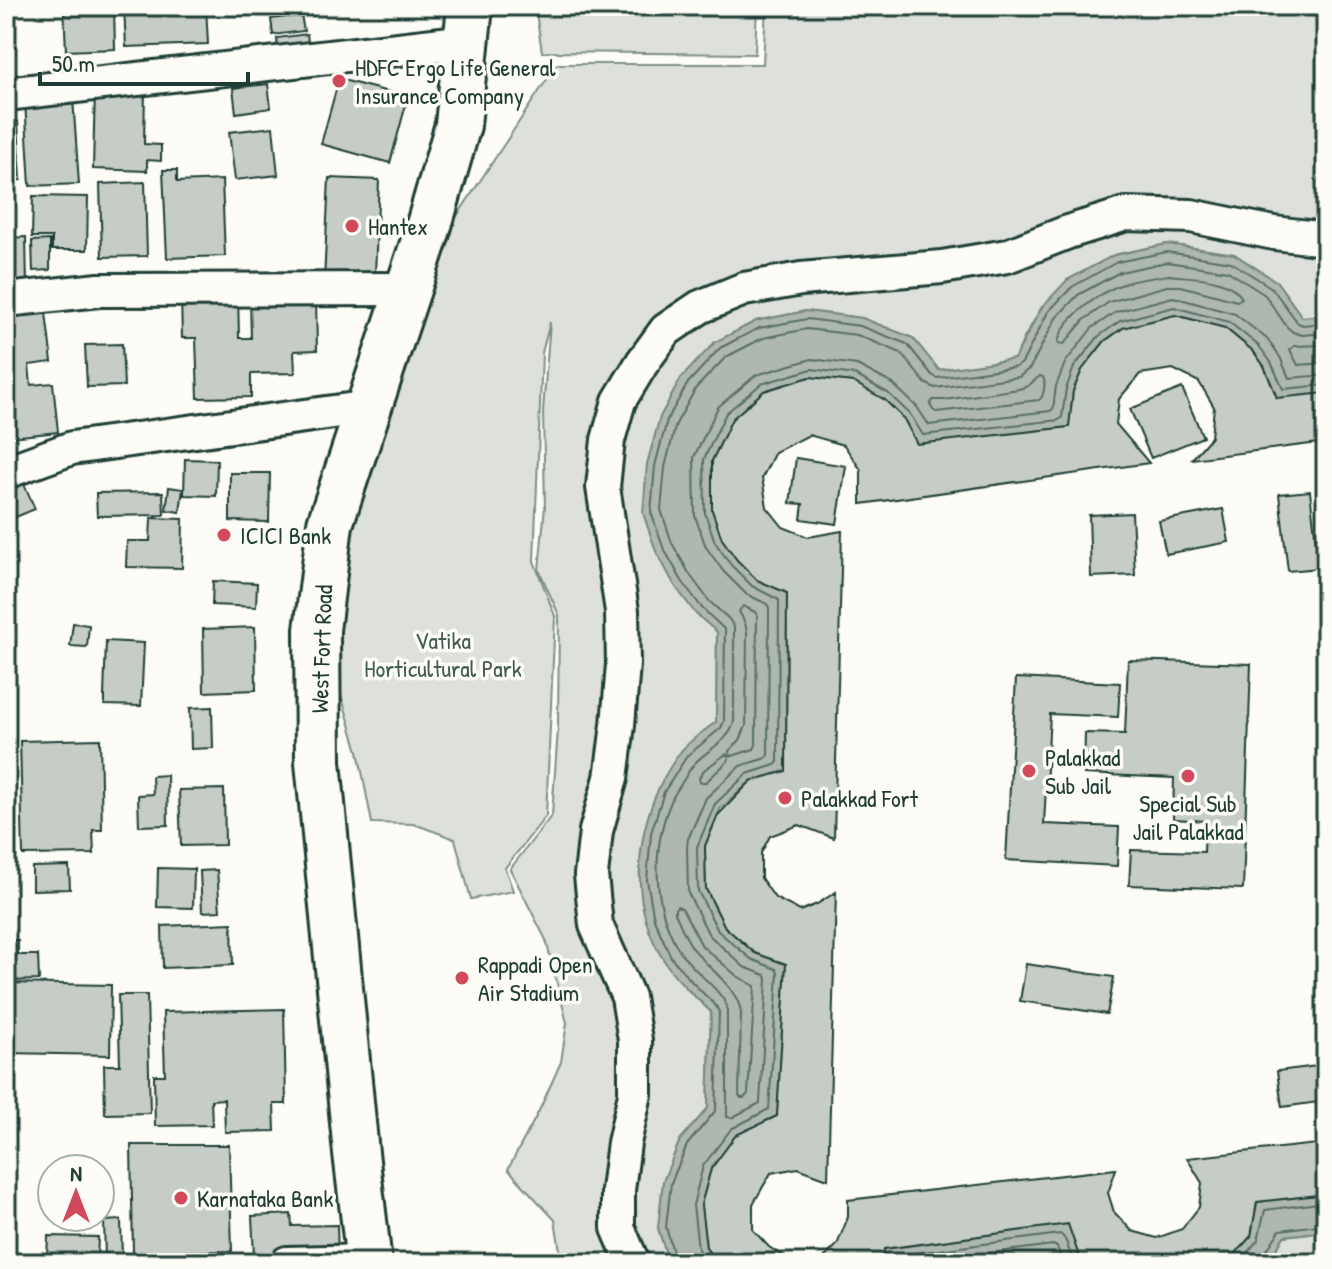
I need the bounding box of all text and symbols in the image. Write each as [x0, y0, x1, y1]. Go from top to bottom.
scale bar [40, 36, 248, 86]
text: 50 m [52, 47, 95, 79]
place label: HDFC Ergo Life General Insurance Company [355, 51, 556, 111]
marker: HDFC Ergo Life General Insurance Company [330, 72, 348, 90]
place label: Hantex [368, 210, 428, 242]
marker: Hantex [343, 217, 361, 235]
place label: ICICI Bank [240, 519, 331, 551]
marker: ICICI Bank [215, 526, 233, 544]
street label: West Fort Road [303, 584, 339, 714]
park label: Vatika Horticultural Park [364, 624, 522, 684]
place label: Palakkad Sub Jail [1045, 741, 1120, 801]
marker: Palakkad Sub Jail [1020, 762, 1038, 780]
marker: Special Sub Jail Palakkad [1179, 767, 1197, 785]
place label: Palakkad Fort [801, 782, 919, 814]
place label: Special Sub Jail Palakkad [1133, 787, 1244, 847]
marker: Palakkad Fort [776, 789, 794, 807]
place label: Rappadi Open Air Stadium [478, 948, 593, 1008]
marker: Rappadi Open Air Stadium [453, 969, 471, 987]
north arrow [36, 1153, 116, 1233]
text: N [70, 1158, 82, 1188]
place label: Karnataka Bank [197, 1182, 333, 1214]
marker: Karnataka Bank [172, 1189, 190, 1207]

